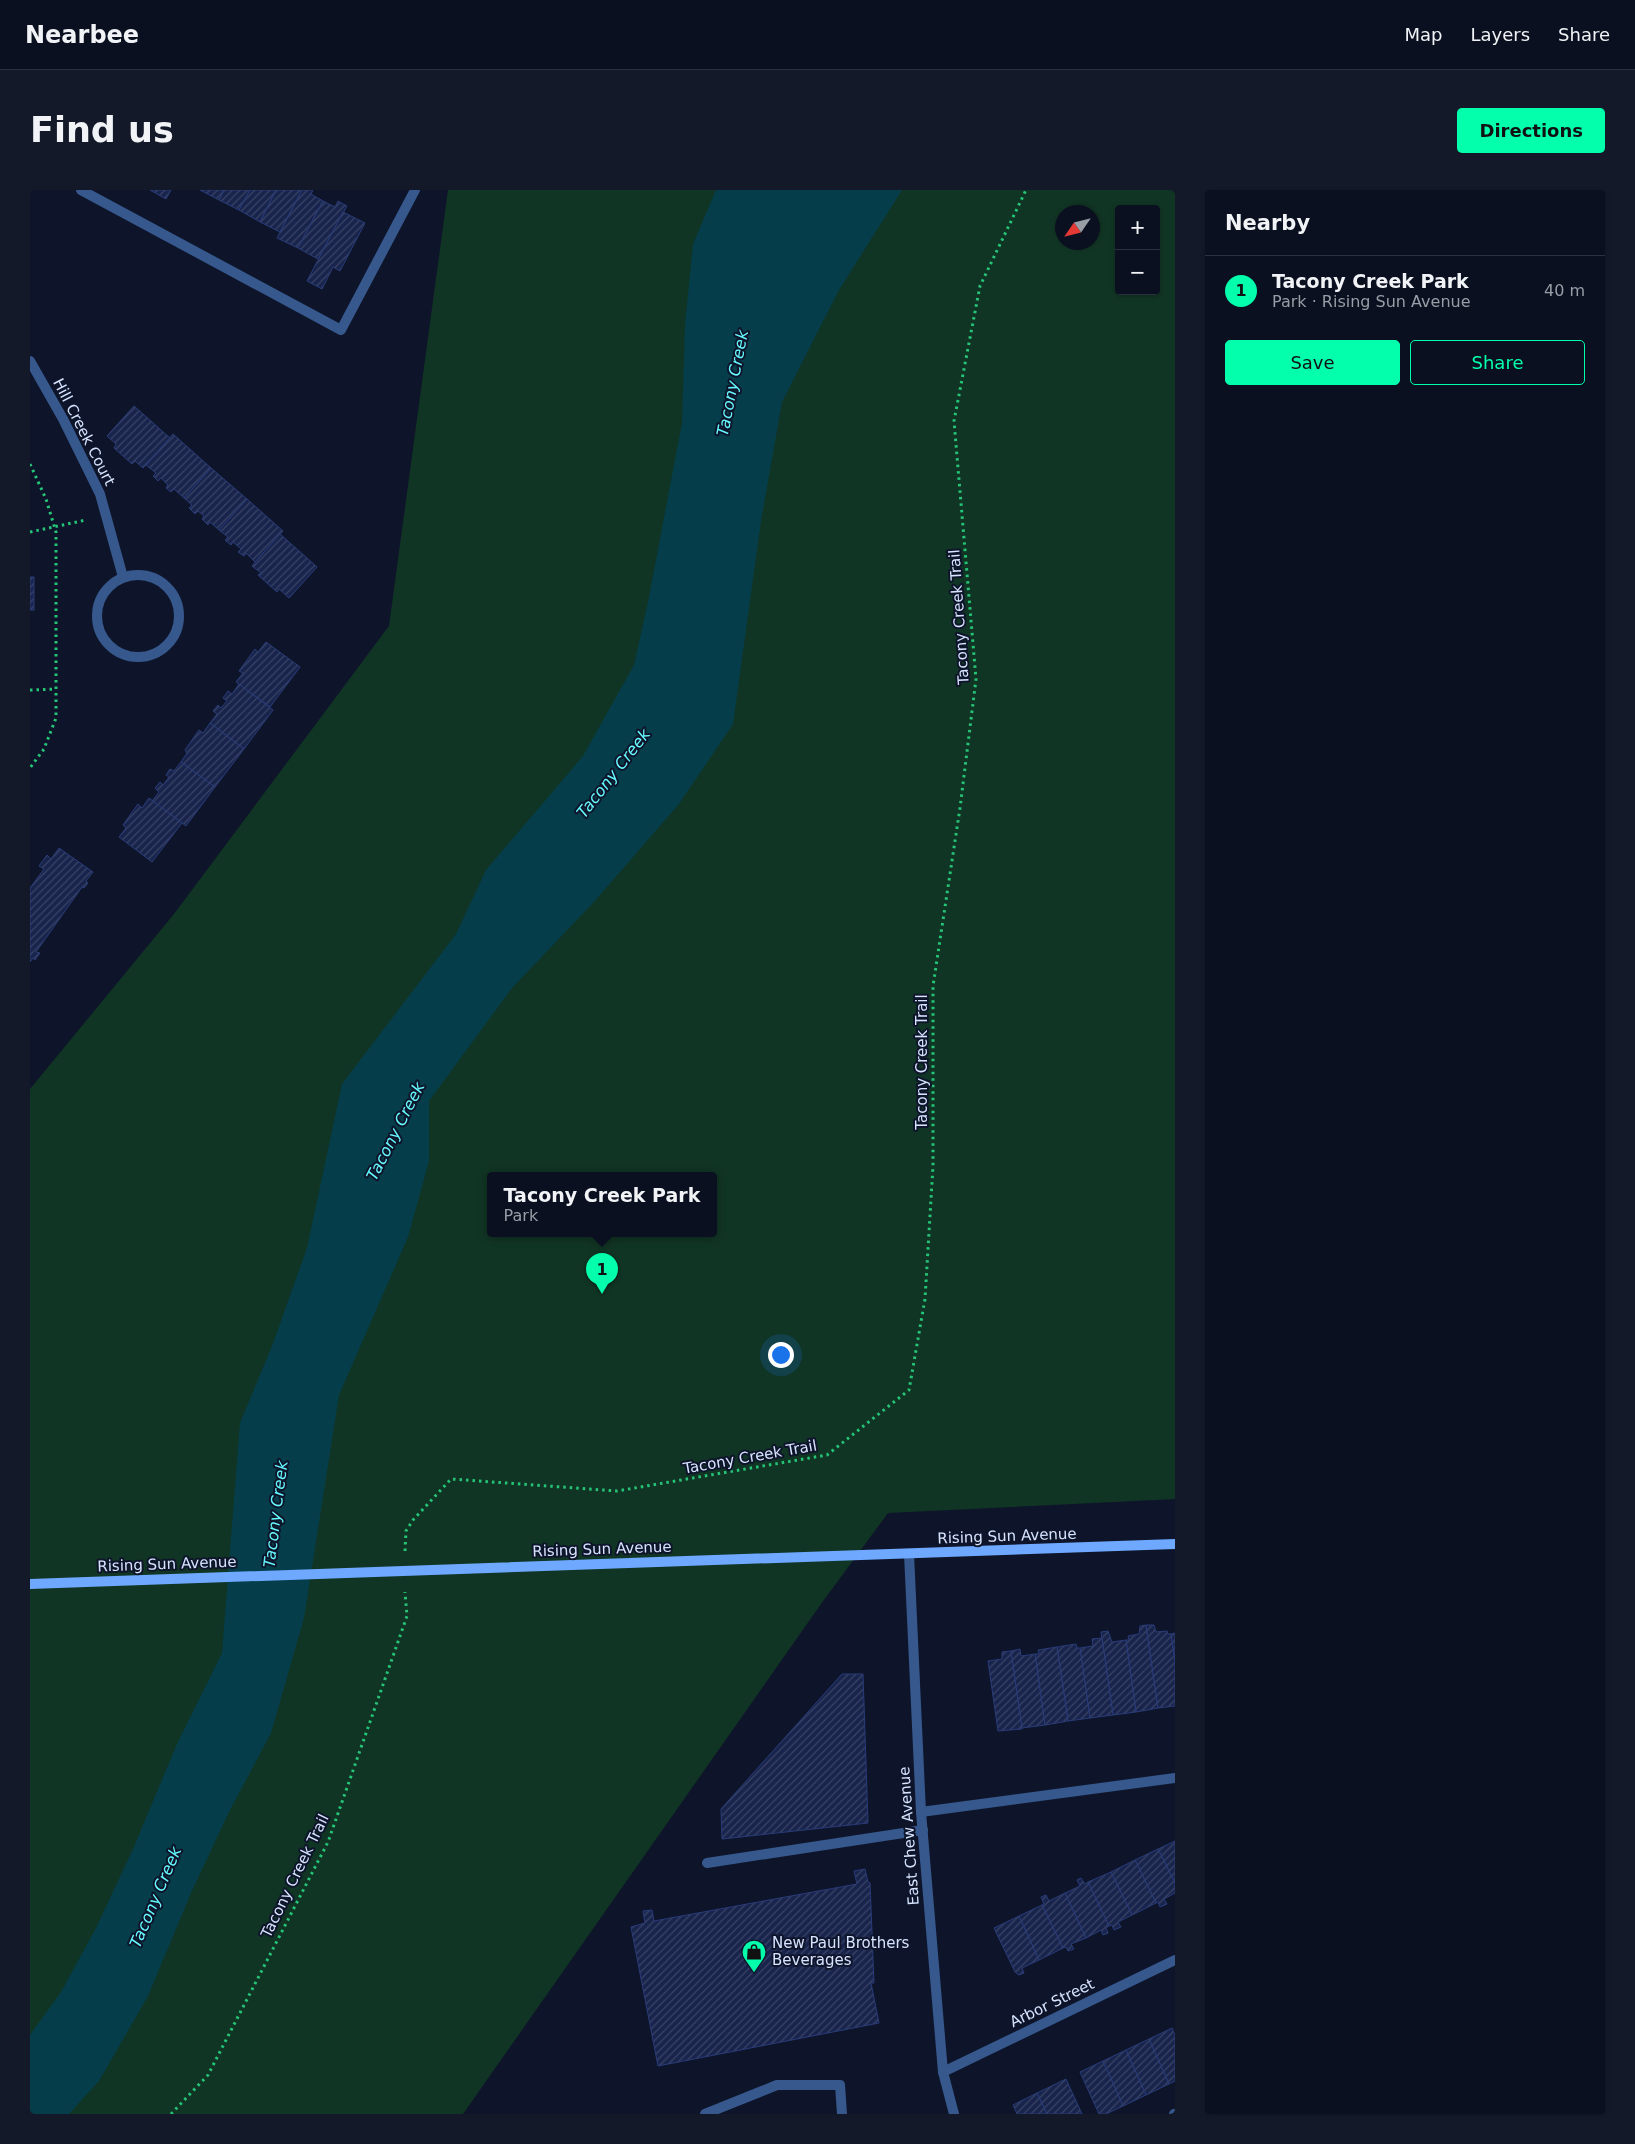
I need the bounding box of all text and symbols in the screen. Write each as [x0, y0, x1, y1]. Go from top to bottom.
text: Nearbee [25, 21, 139, 49]
text: Map [1404, 24, 1442, 45]
text: Layers [1470, 24, 1530, 45]
text: Share [1558, 24, 1610, 45]
button: Directions [1457, 108, 1605, 153]
text: Find us [30, 110, 174, 150]
north arrow [1055, 205, 1100, 250]
map controls [1115, 205, 1160, 295]
button: + [1115, 205, 1160, 250]
text: Nearby [1225, 211, 1310, 235]
button: − [1115, 250, 1160, 295]
text: Tacony Creek Park [1272, 270, 1469, 292]
text: 1 [1235, 281, 1247, 300]
text: 40 m [1544, 281, 1585, 300]
text: Park · Rising Sun Avenue [1272, 292, 1471, 311]
water label: Tacony Creek [713, 328, 752, 438]
button: Save [1225, 340, 1400, 385]
button: Share [1410, 340, 1585, 385]
street label: Hill Creek Court [49, 375, 119, 489]
street label: Tacony Creek Trail [945, 549, 973, 686]
water label: Tacony Creek [573, 724, 655, 822]
street label: Tacony Creek Trail [913, 994, 931, 1131]
water label: Tacony Creek [362, 1078, 429, 1184]
popup [487, 1172, 717, 1237]
text: Tacony Creek Park [504, 1184, 700, 1206]
text: Park [504, 1206, 538, 1225]
pin: 1 [586, 1253, 618, 1294]
your location [768, 1342, 794, 1368]
street label: Tacony Creek Trail [681, 1436, 818, 1478]
water label: Tacony Creek [259, 1459, 292, 1569]
street label: Rising Sun Avenue [937, 1525, 1077, 1547]
street label: Rising Sun Avenue [532, 1538, 672, 1560]
street label: Rising Sun Avenue [97, 1553, 237, 1575]
street label: East Chew Avenue [895, 1766, 923, 1906]
street label: Tacony Creek Trail [257, 1811, 333, 1942]
water label: Tacony Creek [126, 1843, 186, 1951]
place label: New Paul Brothers Beverages [772, 1934, 910, 1969]
shop icon: New Paul Brothers Beverages [741, 1939, 767, 1973]
street label: Arbor Street [1007, 1975, 1097, 2031]

